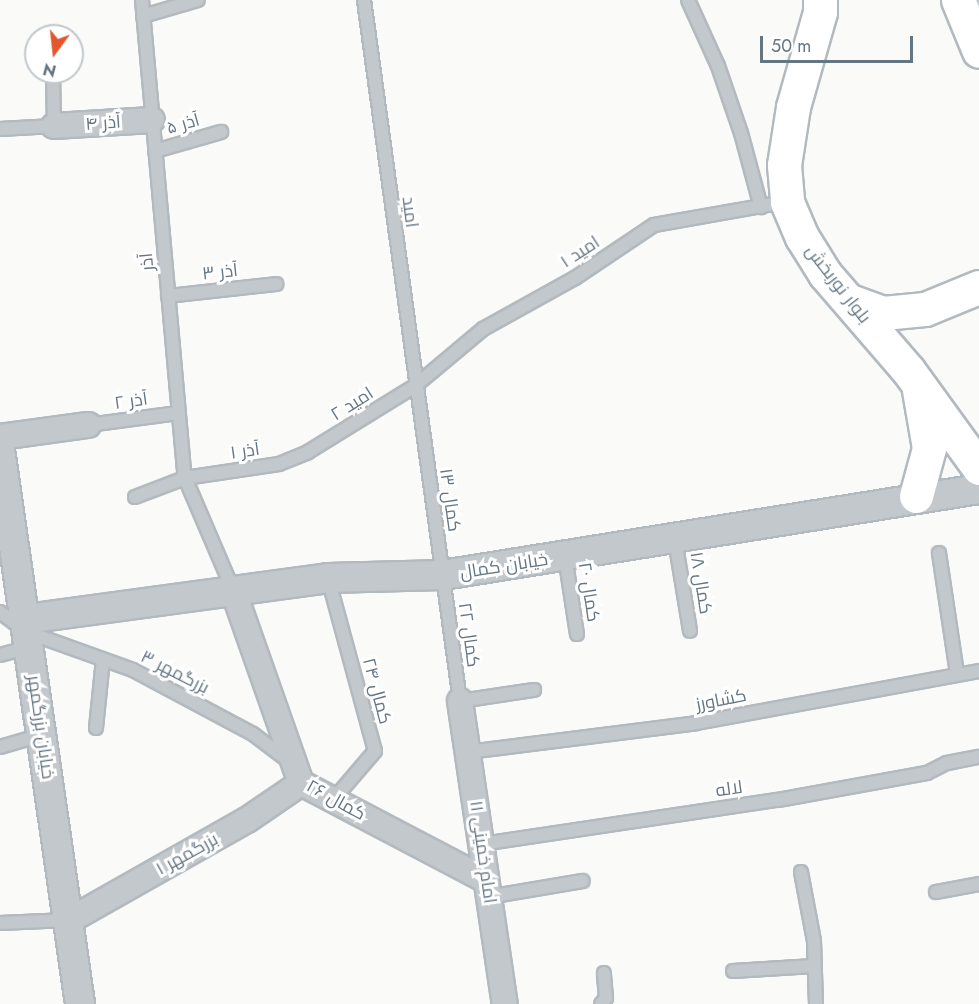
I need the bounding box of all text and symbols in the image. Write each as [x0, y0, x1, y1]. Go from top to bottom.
north arrow [24, 24, 84, 84]
scale bar [763, 24, 916, 62]
text: 50 m [771, 33, 811, 59]
text: N [41, 57, 59, 83]
street label: آذر ۵ [164, 109, 202, 139]
street label: آذر ۴ [84, 111, 122, 135]
street label: امید [397, 195, 423, 229]
street label: امید ۱ [556, 231, 604, 273]
street label: بلوار نوربخش [801, 240, 875, 328]
street label: آذر [135, 252, 159, 272]
street label: آذر ۳ [201, 259, 239, 285]
street label: امید ۲ [327, 383, 377, 425]
street label: آذر ۲ [113, 388, 149, 414]
street label: آذر ۱ [229, 438, 261, 464]
street label: کمال ۱۳ [435, 467, 465, 533]
street label: خیابان کمال [458, 548, 550, 584]
street label: کمال ۱۸ [685, 550, 717, 616]
street label: کمال ۲۰ [574, 561, 604, 623]
street label: کمال ۲۲ [454, 601, 484, 669]
street label: بزرگمهر ۳ [137, 646, 213, 698]
street label: کمال ۲۴ [358, 656, 396, 726]
street label: خیابان بزرگمهر [23, 674, 59, 780]
street label: کشاورز [694, 685, 748, 715]
street label: کمال ۲۶ [303, 775, 369, 825]
street label: لاله [714, 776, 744, 802]
street label: امام خمینی ۱۱ [465, 799, 501, 905]
street label: بزرگمهر ۱ [152, 828, 222, 880]

